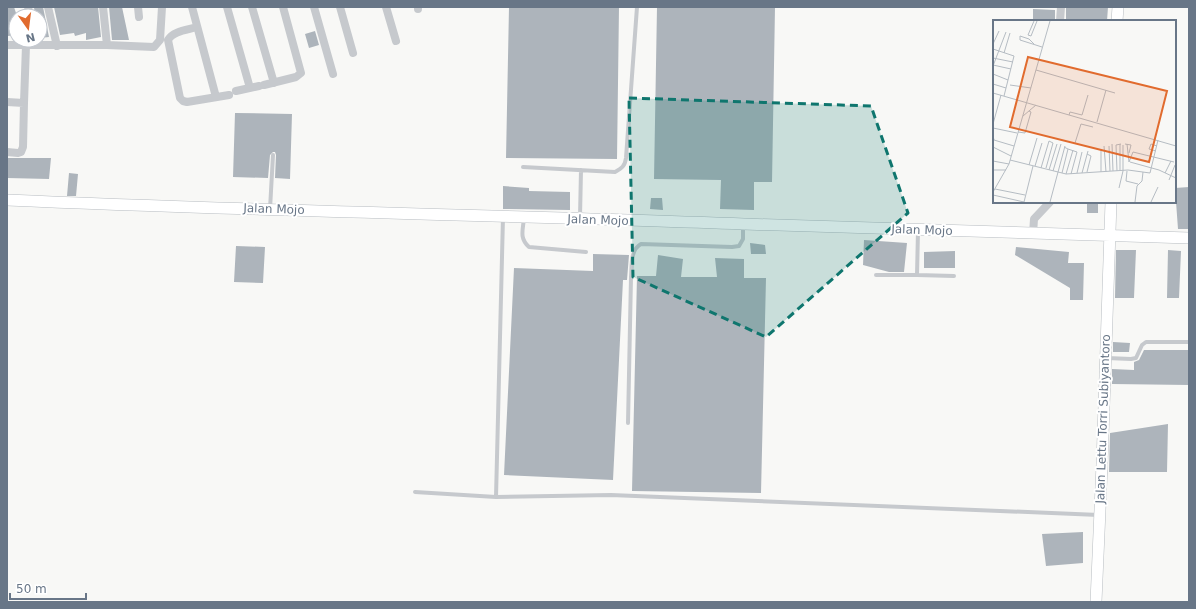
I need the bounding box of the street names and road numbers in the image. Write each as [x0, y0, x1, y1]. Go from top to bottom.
street label: Jalan Mojo [242, 201, 305, 217]
street label: Jalan Mojo [566, 212, 629, 228]
street label: Jalan Mojo [890, 222, 953, 238]
street label: Jalan Lettu Torri Subiyantoro [1093, 334, 1113, 505]

